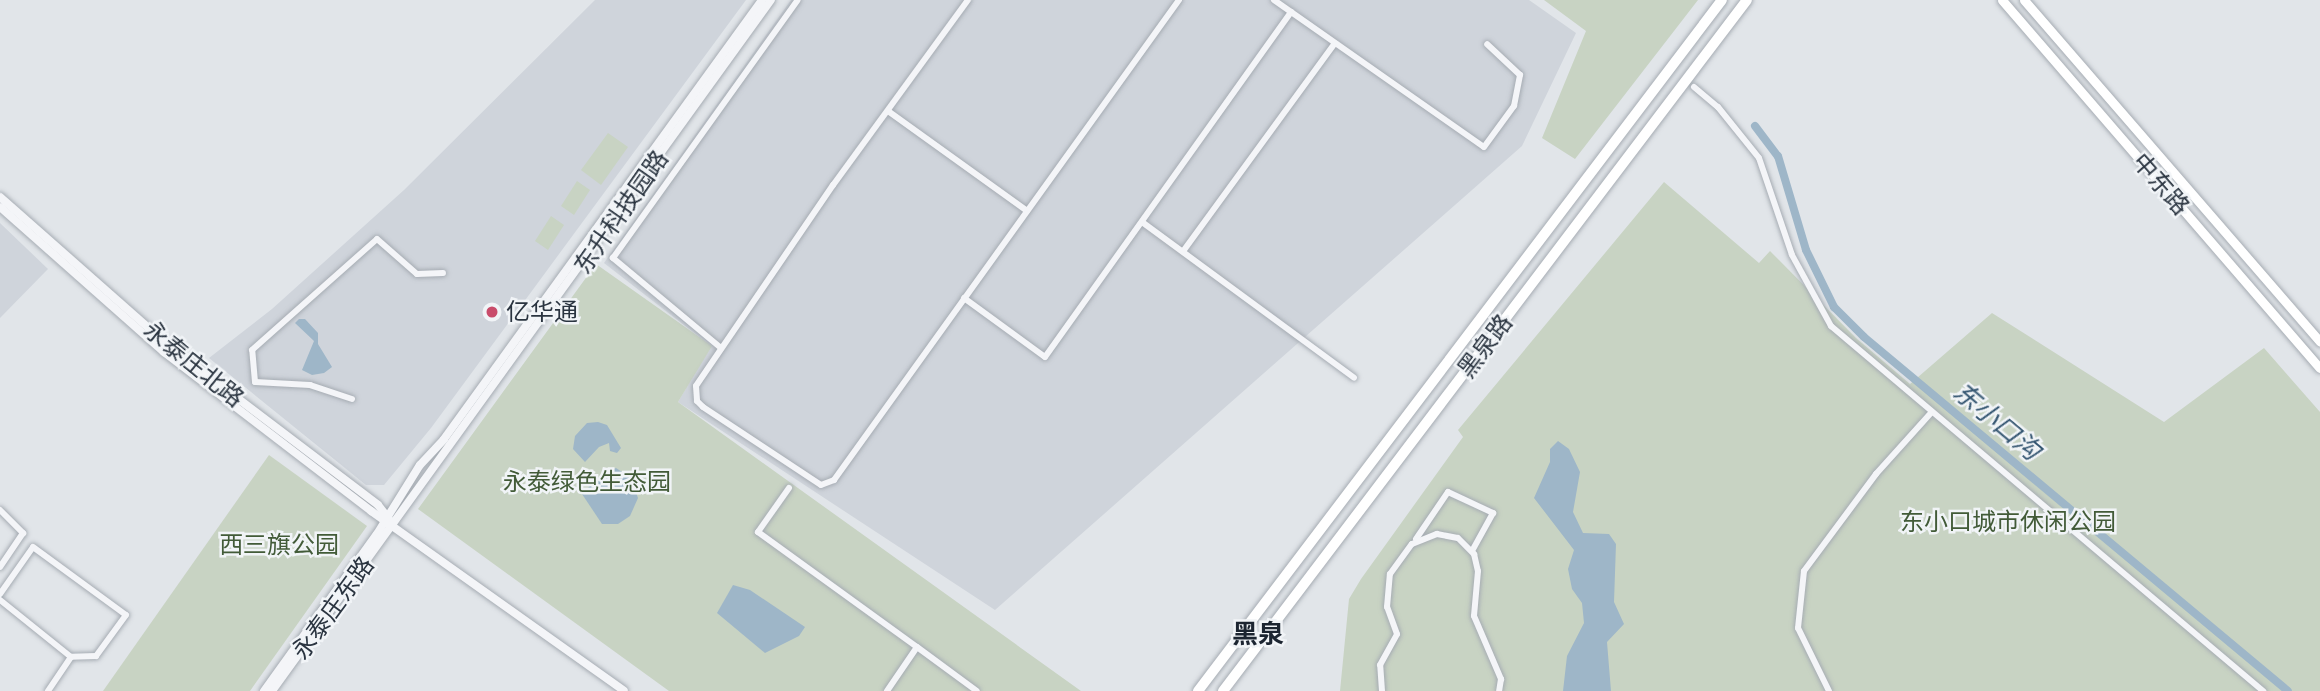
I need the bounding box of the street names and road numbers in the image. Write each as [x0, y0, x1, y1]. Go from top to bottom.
street label: 东升科技园路 [568, 145, 674, 279]
street label: 中东路 [2127, 147, 2195, 221]
street label: 黑泉路 [1452, 309, 1518, 383]
street label: 永泰庄北路 [138, 315, 250, 413]
street label: 永泰庄东路 [286, 551, 380, 665]

